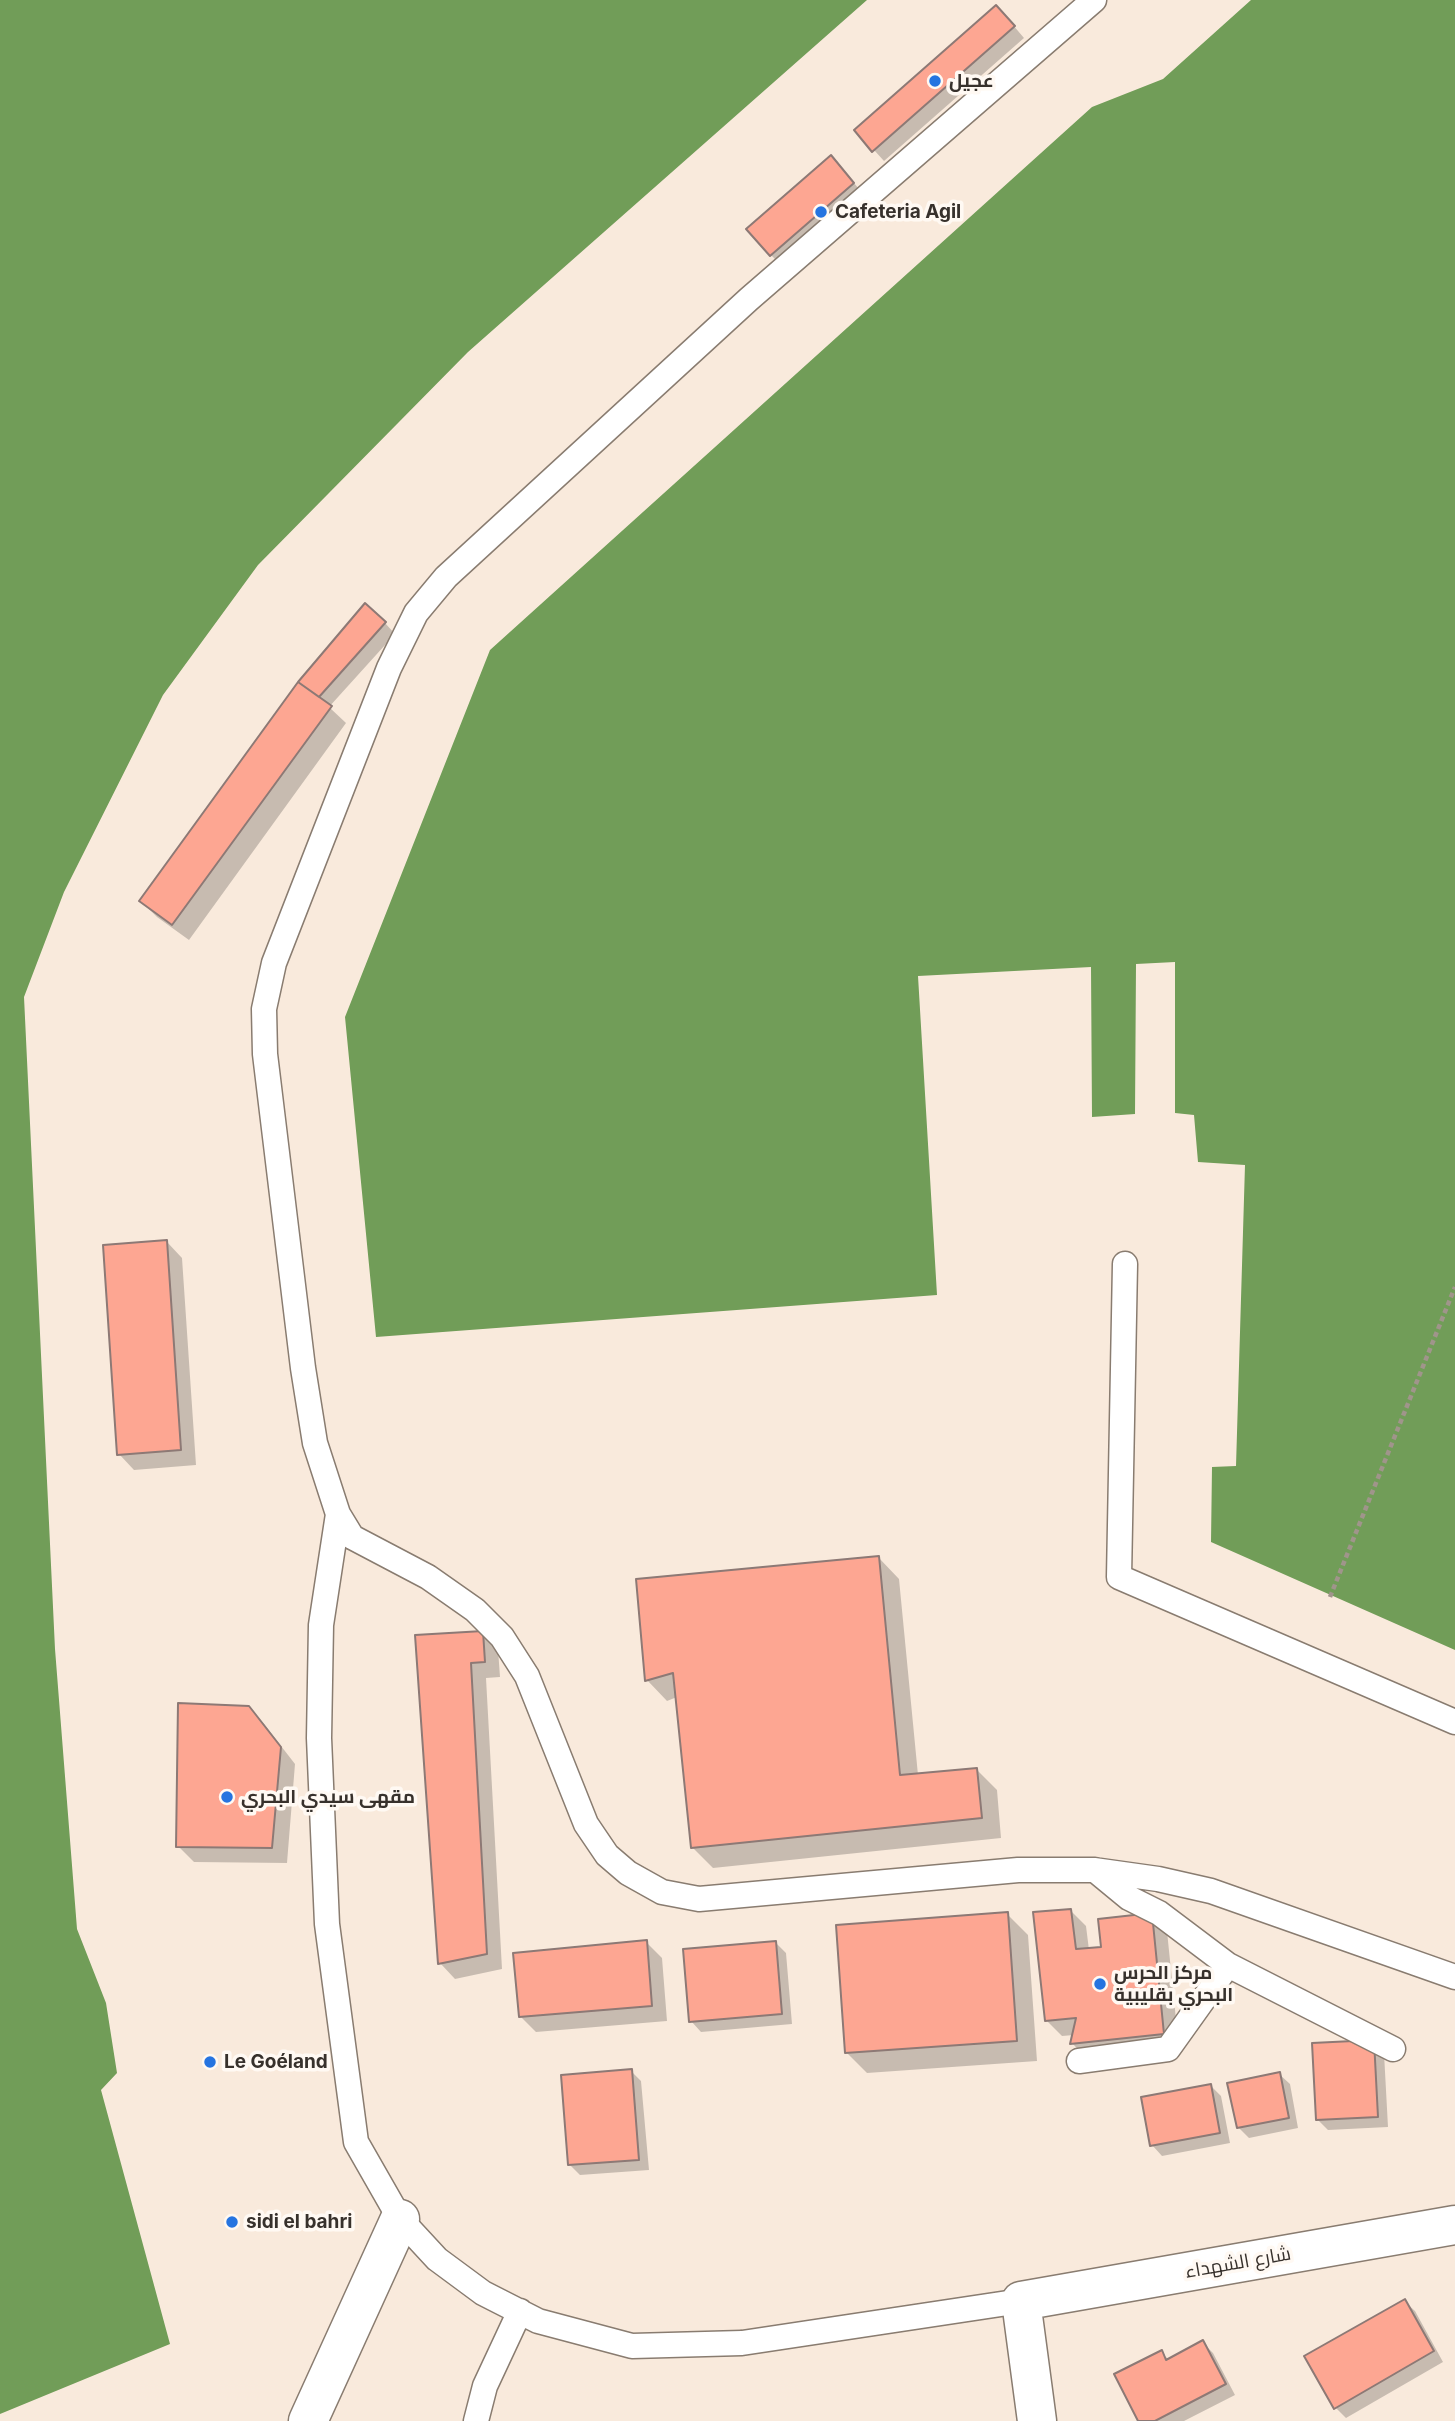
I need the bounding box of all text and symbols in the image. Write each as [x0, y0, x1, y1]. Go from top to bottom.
place label: عجيل [949, 70, 994, 92]
marker: عجيل [927, 73, 943, 89]
place label: Cafeteria Agil [835, 201, 961, 223]
marker: Cafeteria Agil [813, 204, 829, 220]
place label: مقهى سيدي البحري [241, 1786, 415, 1808]
marker: مقهى سيدي البحري [219, 1789, 235, 1805]
place label: مركز الحرس البحري بقليبية [1114, 1962, 1233, 2006]
marker: مركز الحرس البحري بقليبية [1092, 1976, 1108, 1992]
place label: Le Goéland [224, 2051, 328, 2073]
marker: Le Goéland [202, 2054, 218, 2070]
place label: sidi el bahri [246, 2211, 352, 2233]
marker: sidi el bahri [224, 2214, 240, 2230]
street label: شارع الشهداء [1183, 2242, 1293, 2284]

